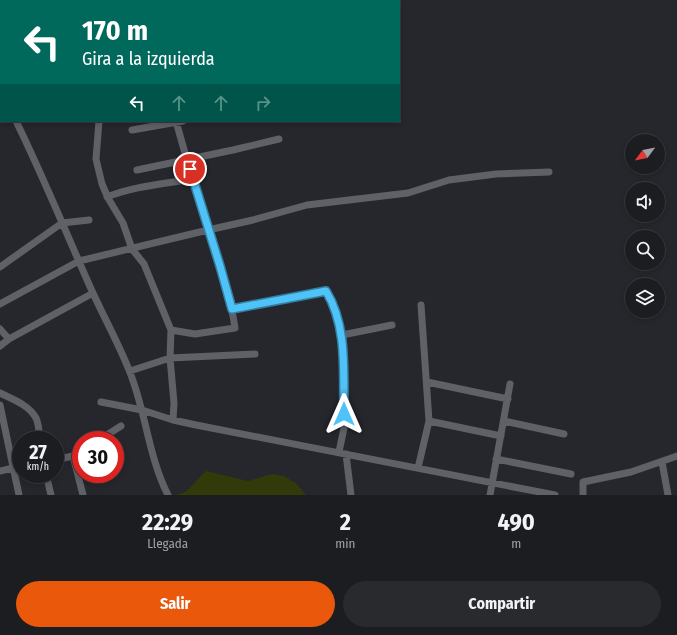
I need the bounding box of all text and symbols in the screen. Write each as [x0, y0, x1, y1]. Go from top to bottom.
text: 170 m [82, 14, 148, 47]
icon: left [16, 16, 68, 68]
text: Gira a la izquierda [82, 48, 215, 70]
icon: left [126, 92, 148, 114]
icon: ahead [168, 92, 190, 114]
icon: ahead [210, 92, 232, 114]
icon: right [252, 92, 274, 114]
north arrow [625, 134, 665, 174]
map controls [625, 134, 665, 318]
pin [173, 152, 207, 186]
icon: arrive [179, 158, 201, 180]
button: sound [625, 182, 665, 222]
button: search [625, 230, 665, 270]
button: layers [625, 278, 665, 318]
position arrow [323, 393, 365, 435]
speed limit sign: 30 [72, 431, 124, 483]
text: 27 [29, 440, 47, 464]
text: km/h [27, 461, 49, 473]
text: 22:29 [142, 508, 193, 536]
text: 2 [340, 508, 351, 536]
text: 490 [497, 508, 535, 536]
text: Llegada [147, 536, 188, 551]
text: min [335, 536, 355, 551]
text: m [511, 536, 521, 551]
button: Salir [16, 581, 335, 627]
button: Compartir [343, 581, 661, 627]

